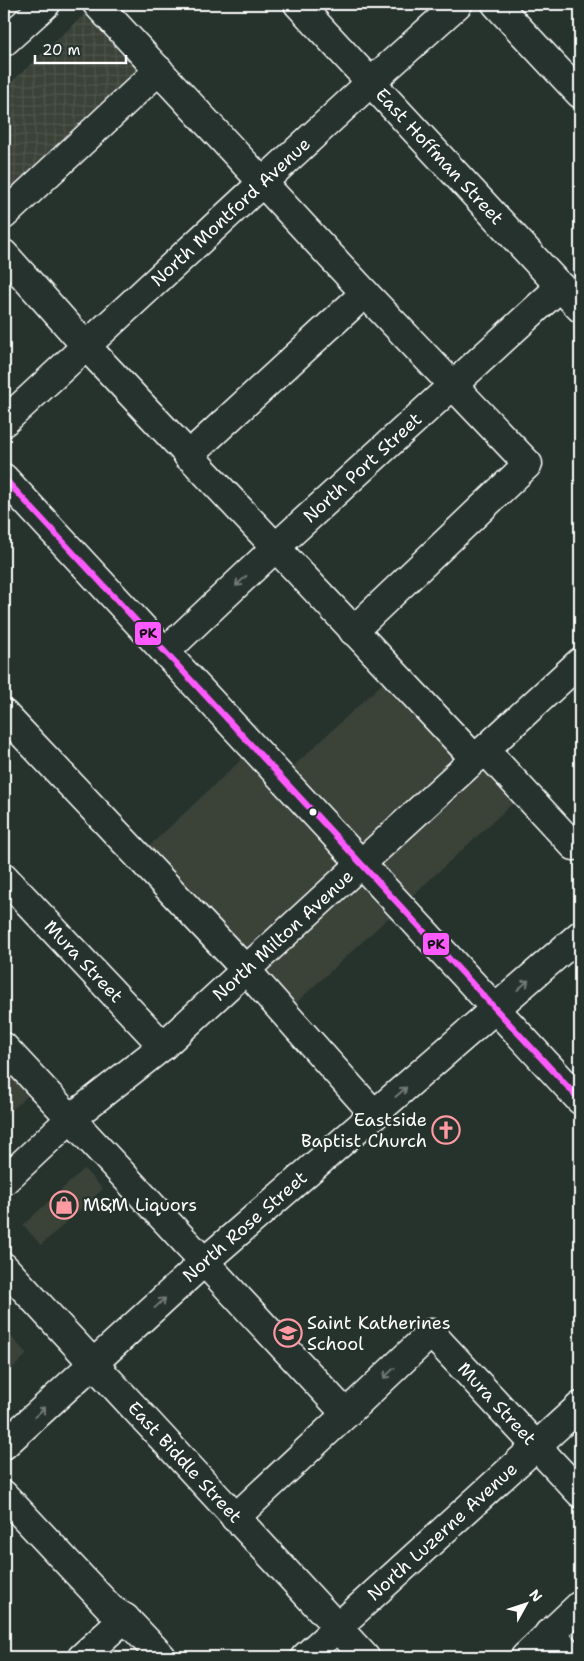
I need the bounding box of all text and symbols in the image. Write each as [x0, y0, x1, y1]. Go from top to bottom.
scale bar [35, 32, 126, 64]
text: 20 m [42, 40, 81, 60]
street label: East Hoffman Street [370, 83, 509, 230]
street label: North Montford Avenue [146, 132, 316, 292]
street label: North Port Street [298, 407, 427, 528]
one-way arrow [234, 575, 247, 587]
line badge: PK [134, 621, 162, 646]
text: PK [139, 624, 158, 642]
unlabelled marker [308, 807, 318, 817]
street label: North Milton Avenue [207, 864, 359, 1006]
street label: Mura Street [39, 915, 128, 1008]
line badge: PK [422, 932, 450, 956]
text: PK [427, 935, 446, 953]
one-way arrow [517, 980, 530, 991]
one-way arrow [394, 1087, 407, 1098]
place label: Eastside Baptist Church [301, 1108, 427, 1153]
church icon: Eastside Baptist Church [431, 1115, 461, 1145]
street label: North Rose Street [177, 1166, 312, 1288]
shop icon: M&M Liquors [49, 1190, 79, 1220]
place label: M&M Liquors [83, 1193, 197, 1217]
one-way arrow [153, 1297, 166, 1309]
place label: Saint Katherines School [307, 1311, 451, 1356]
school or university icon: Saint Katherines School [273, 1318, 303, 1348]
street label: Mura Street [452, 1357, 541, 1450]
one-way arrow [383, 1367, 396, 1379]
street label: East Biddle Street [122, 1396, 247, 1528]
one-way arrow [33, 1406, 46, 1418]
street label: North Luzerne Avenue [362, 1457, 523, 1606]
north arrow [502, 1578, 552, 1628]
text: N [525, 1586, 546, 1606]

